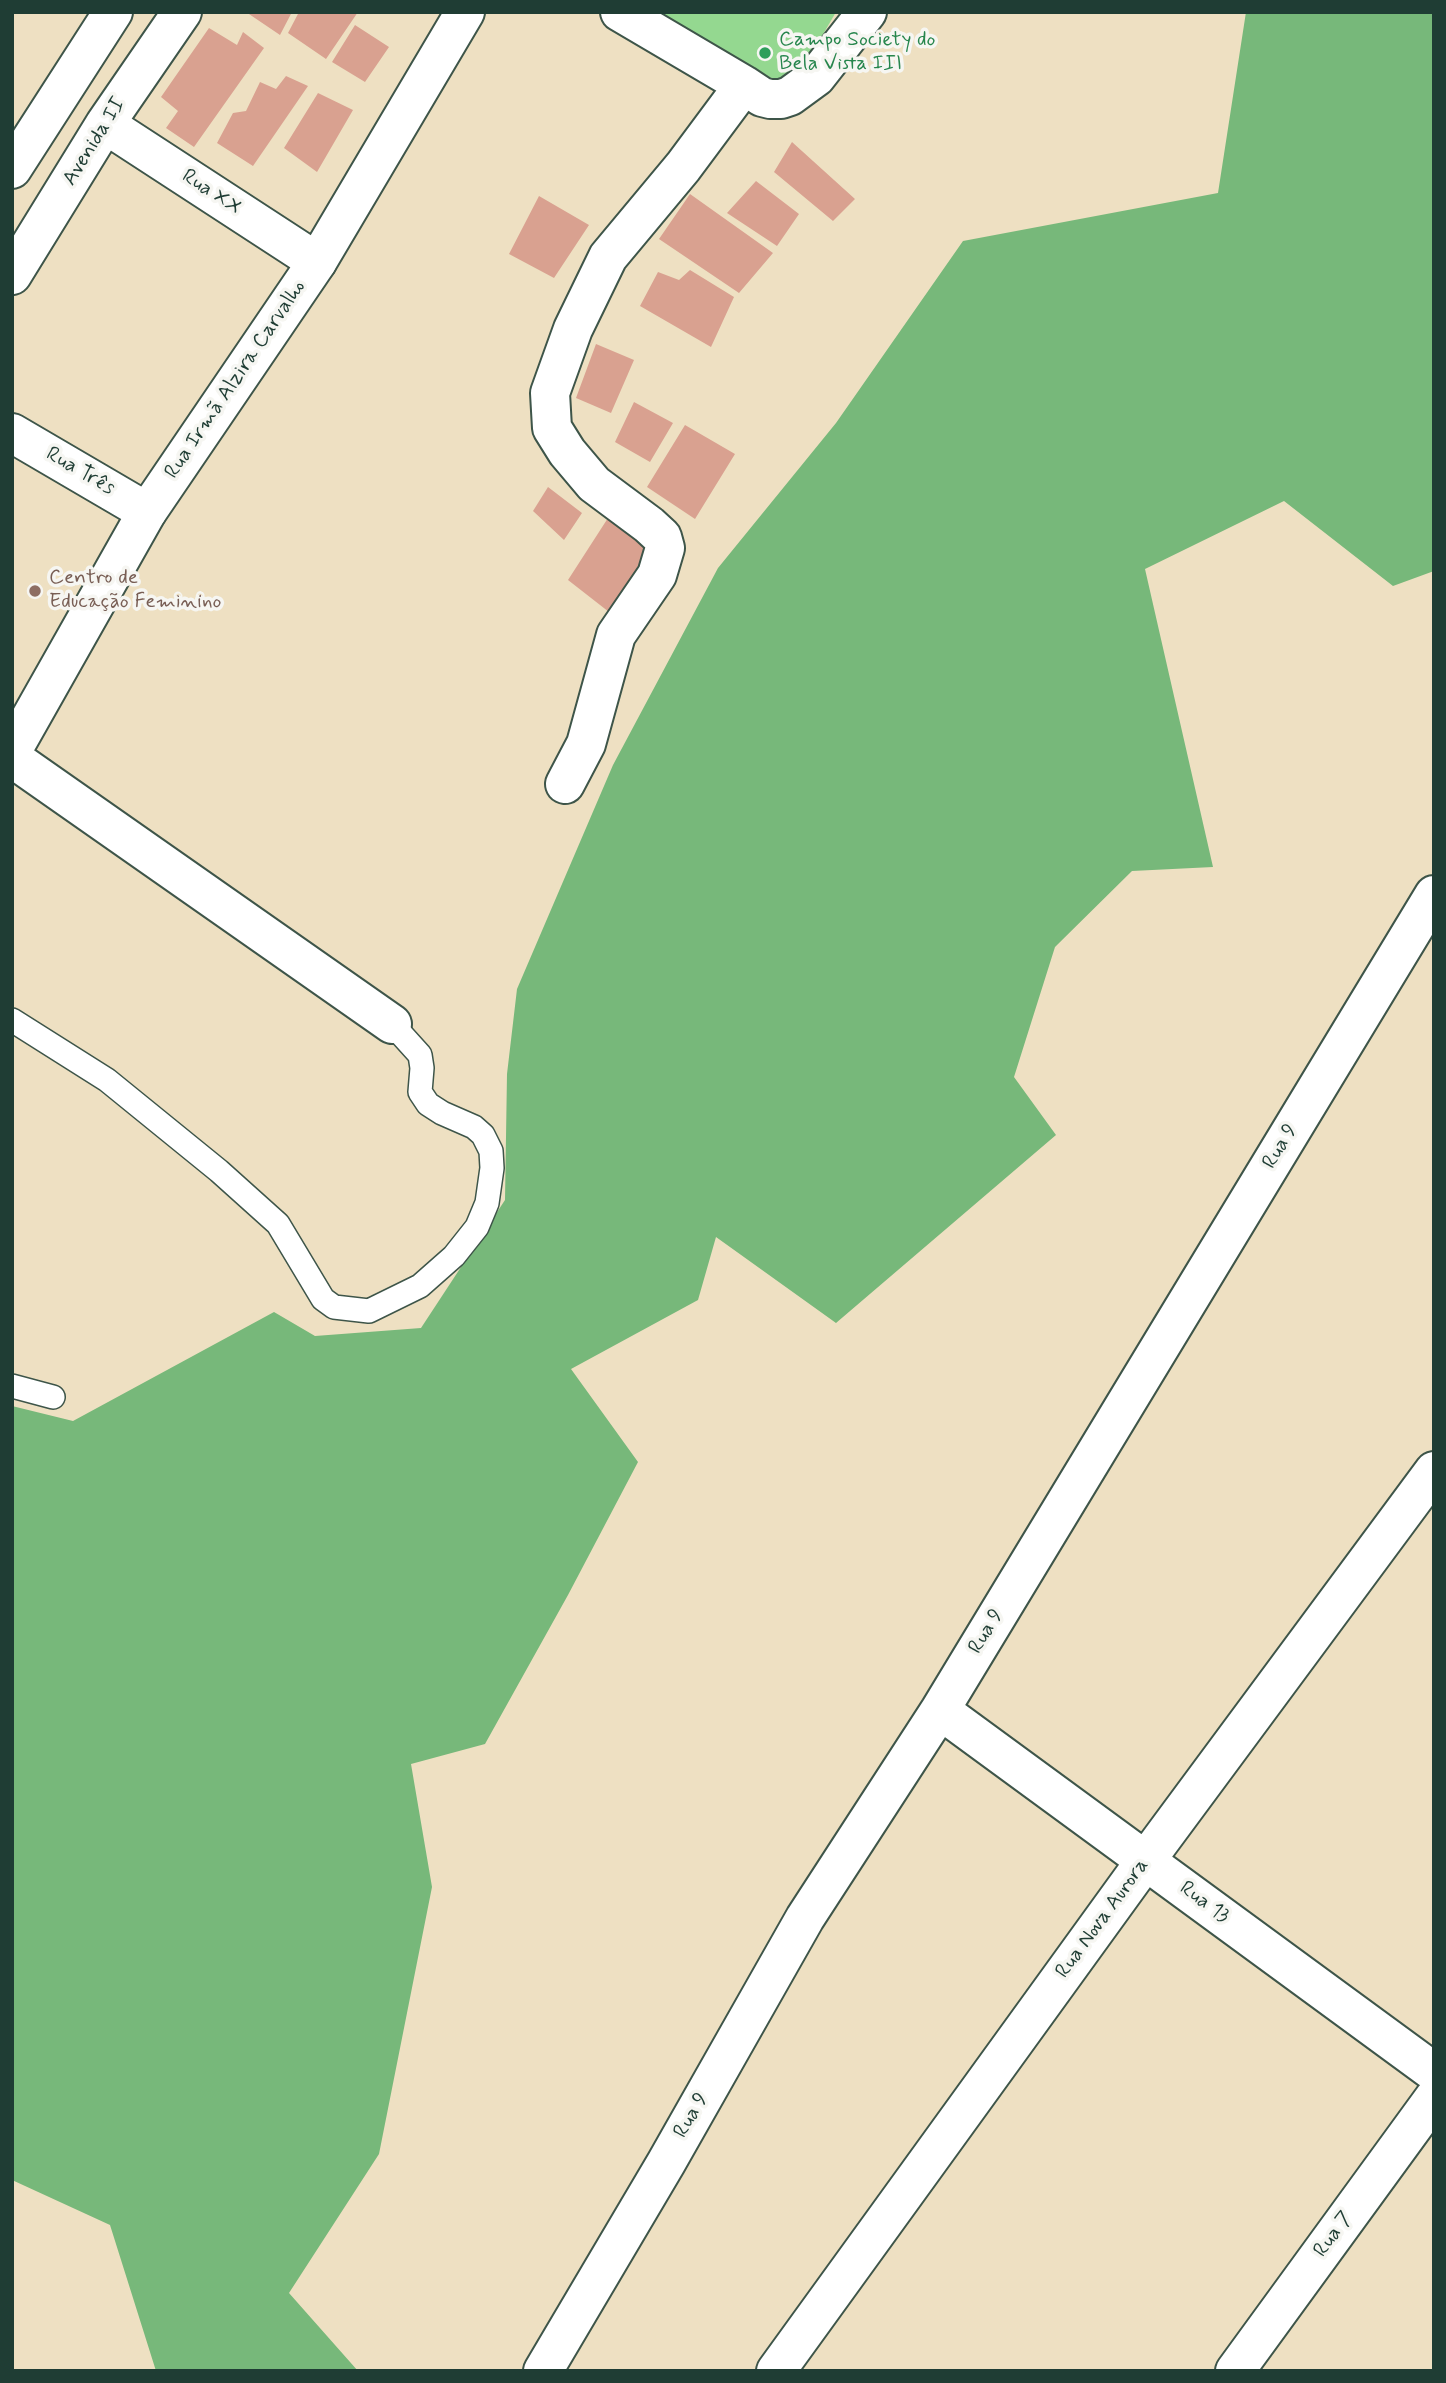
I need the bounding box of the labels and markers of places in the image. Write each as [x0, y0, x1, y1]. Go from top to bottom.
place label: Campo Society do Bela Vista III [779, 28, 936, 78]
marker: Campo Society do Bela Vista III [757, 45, 773, 61]
place label: Centro de Educação Feminino [49, 566, 221, 616]
marker: Centro de Educação Feminino [27, 583, 43, 599]

